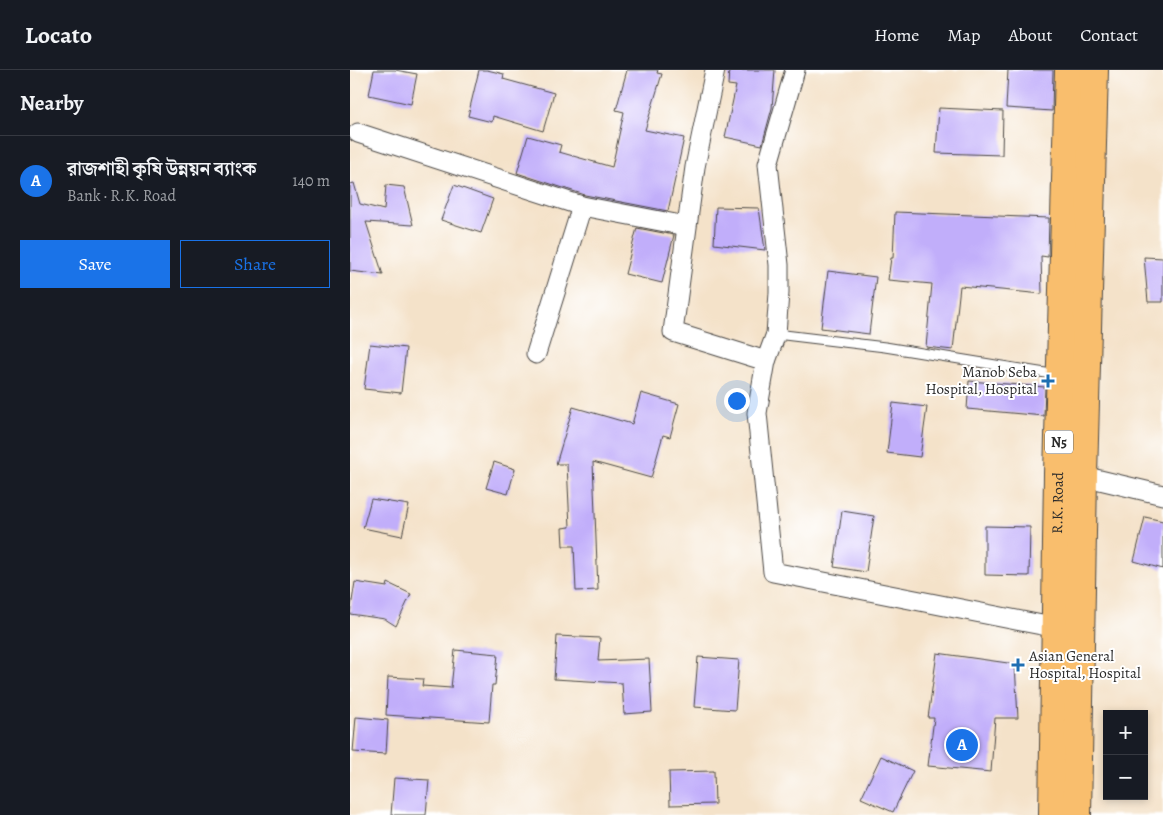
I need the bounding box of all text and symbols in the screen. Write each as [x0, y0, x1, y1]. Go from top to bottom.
text: Locato [25, 19, 92, 51]
text: Home [874, 23, 919, 47]
text: Map [947, 23, 980, 47]
text: About [1008, 23, 1052, 47]
text: Contact [1080, 23, 1138, 47]
text: Nearby [20, 89, 83, 117]
text: রাজশাহী কৃষি উন্নয়ন ব্যাংক [67, 156, 256, 182]
text: A [31, 170, 41, 192]
text: 140 m [292, 170, 330, 192]
text: Bank · R.K. Road [67, 185, 176, 207]
button: Save [20, 240, 170, 288]
button: Share [180, 240, 330, 288]
place label: Manob Seba Hospital, Hospital [925, 362, 1037, 399]
marker: Manob Seba Hospital, Hospital [1041, 374, 1055, 388]
your location [724, 388, 750, 414]
road number: N5 [1045, 431, 1073, 454]
street label: R.K. Road [1047, 471, 1068, 534]
place label: Asian General Hospital, Hospital [1028, 646, 1141, 683]
marker: Asian General Hospital, Hospital [1011, 658, 1025, 672]
map controls [1103, 710, 1148, 800]
button: + [1103, 710, 1148, 755]
pin: A [946, 726, 978, 764]
button: − [1103, 755, 1148, 800]

